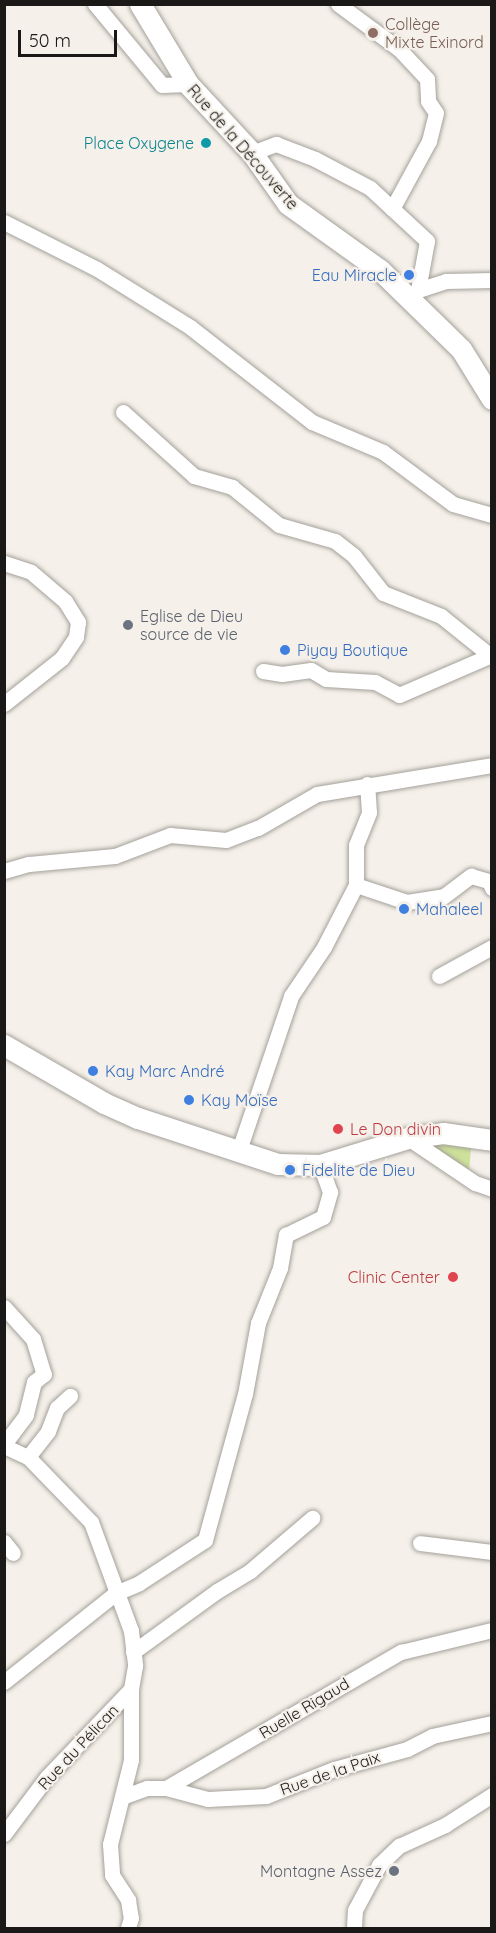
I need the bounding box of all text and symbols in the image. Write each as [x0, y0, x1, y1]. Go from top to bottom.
place label: Collège Mixte Exinord [385, 14, 484, 52]
scale bar [21, 18, 120, 56]
marker: Collège Mixte Exinord [366, 26, 380, 40]
text: 50 m [29, 29, 71, 52]
street label: Rue de la Découverte [183, 80, 303, 214]
place label: Place Oxygene [84, 133, 194, 153]
marker: Place Oxygene [199, 136, 213, 150]
place label: Eau Miracle [312, 265, 397, 285]
marker: Eau Miracle [402, 268, 416, 282]
place label: Eglise de Dieu source de vie [140, 606, 243, 644]
marker: Eglise de Dieu source de vie [121, 618, 135, 632]
place label: Piyay Boutique [297, 640, 408, 660]
marker: Piyay Boutique [278, 643, 292, 657]
place label: Mahaleel [416, 899, 483, 919]
marker: Mahaleel [397, 902, 411, 916]
place label: Kay Marc André [105, 1061, 224, 1081]
marker: Kay Marc André [86, 1064, 100, 1078]
place label: Kay Moïse [201, 1090, 278, 1110]
marker: Kay Moïse [182, 1093, 196, 1107]
place label: Le Don divin [350, 1119, 441, 1139]
marker: Le Don divin [331, 1122, 345, 1136]
place label: Fidelite de Dieu [302, 1160, 415, 1180]
marker: Fidelite de Dieu [283, 1163, 297, 1177]
place label: Clinic Center [348, 1267, 440, 1287]
marker: Clinic Center [444, 1268, 462, 1286]
street label: Ruelle Rigaud [255, 1674, 353, 1742]
street label: Rue du Pélican [34, 1701, 122, 1793]
street label: Rue de la Paix [278, 1747, 382, 1799]
place label: Montagne Assez [260, 1861, 382, 1881]
marker: Montagne Assez [387, 1864, 401, 1878]

